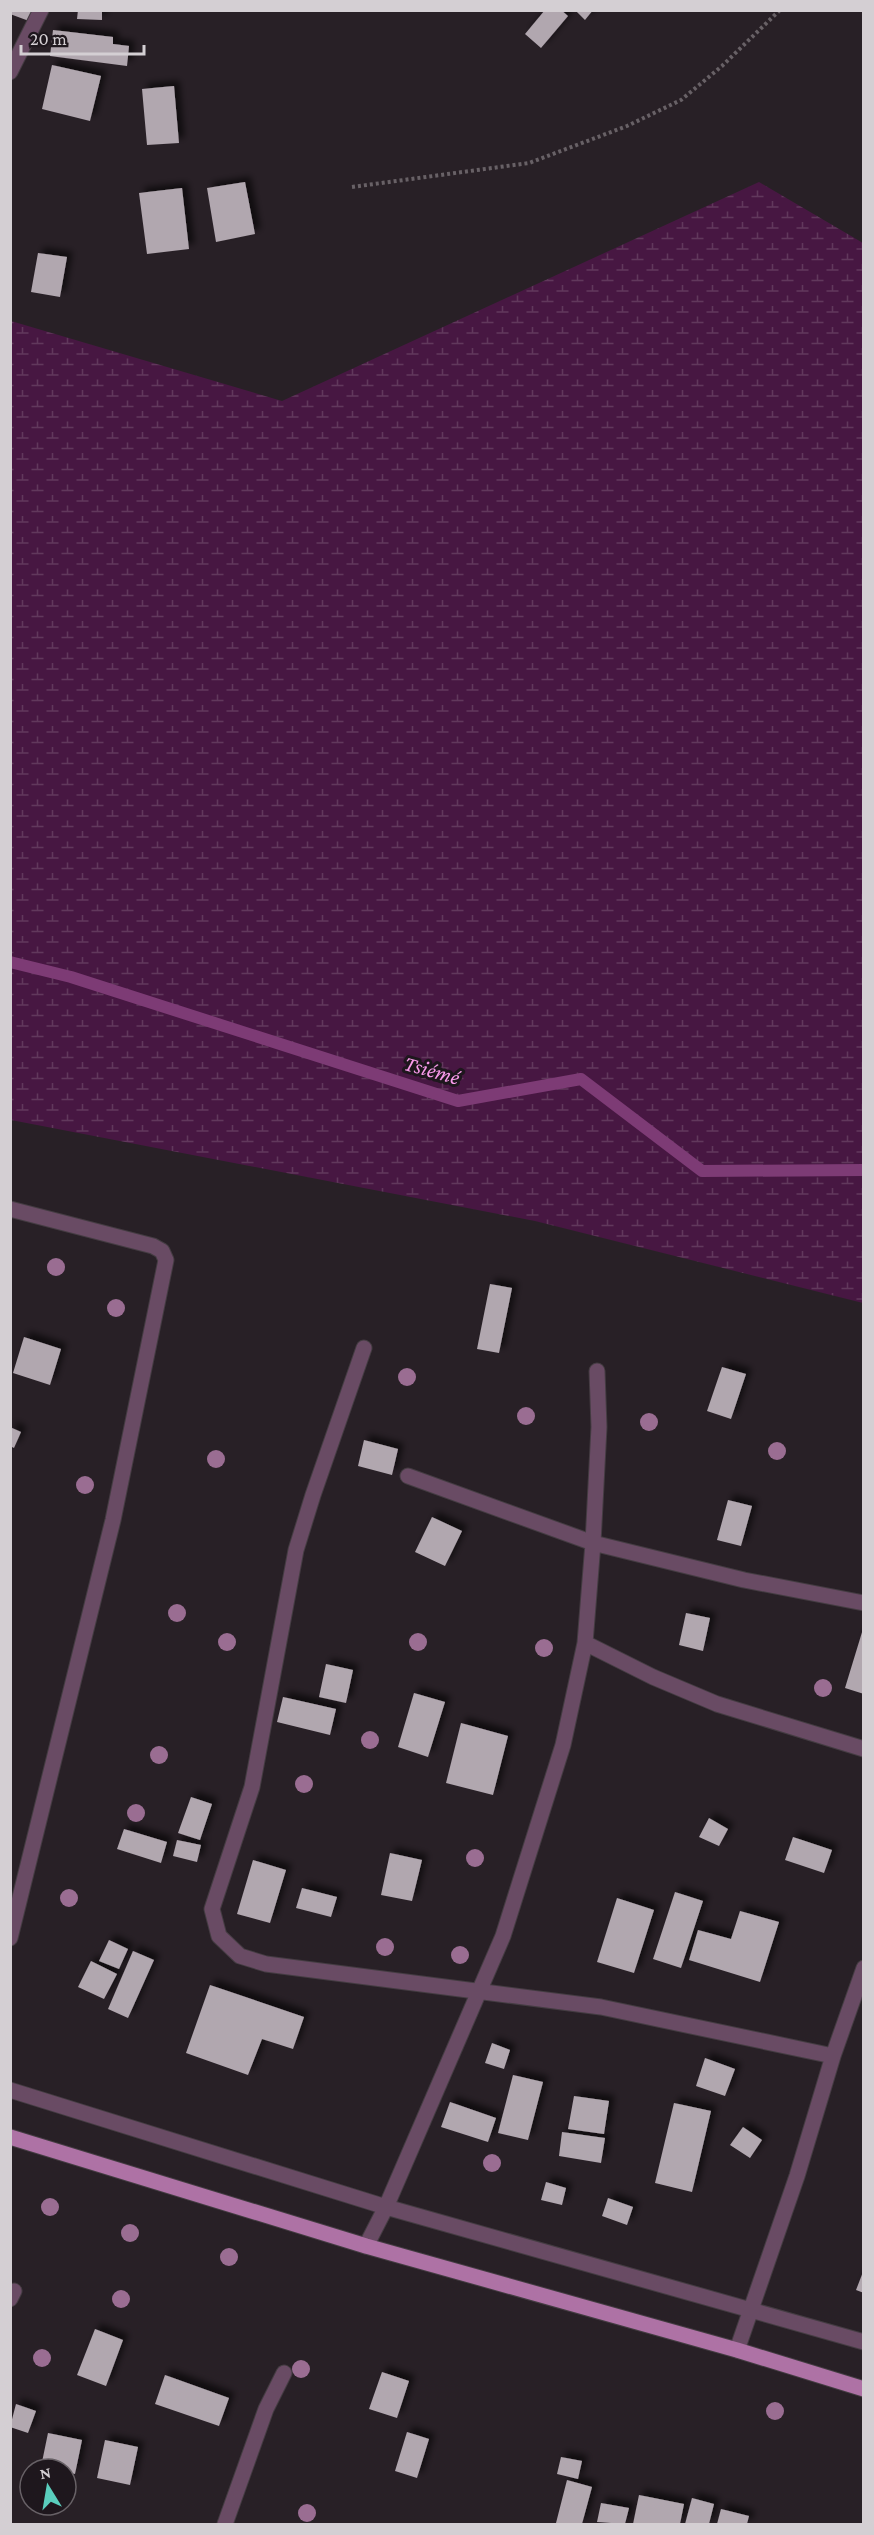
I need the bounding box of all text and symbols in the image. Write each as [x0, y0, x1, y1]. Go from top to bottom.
scale bar [21, 18, 144, 56]
text: 20 m [30, 29, 67, 49]
water label: Tsiémé [401, 1050, 464, 1090]
north arrow [18, 2457, 78, 2517]
text: N [38, 2463, 52, 2482]

